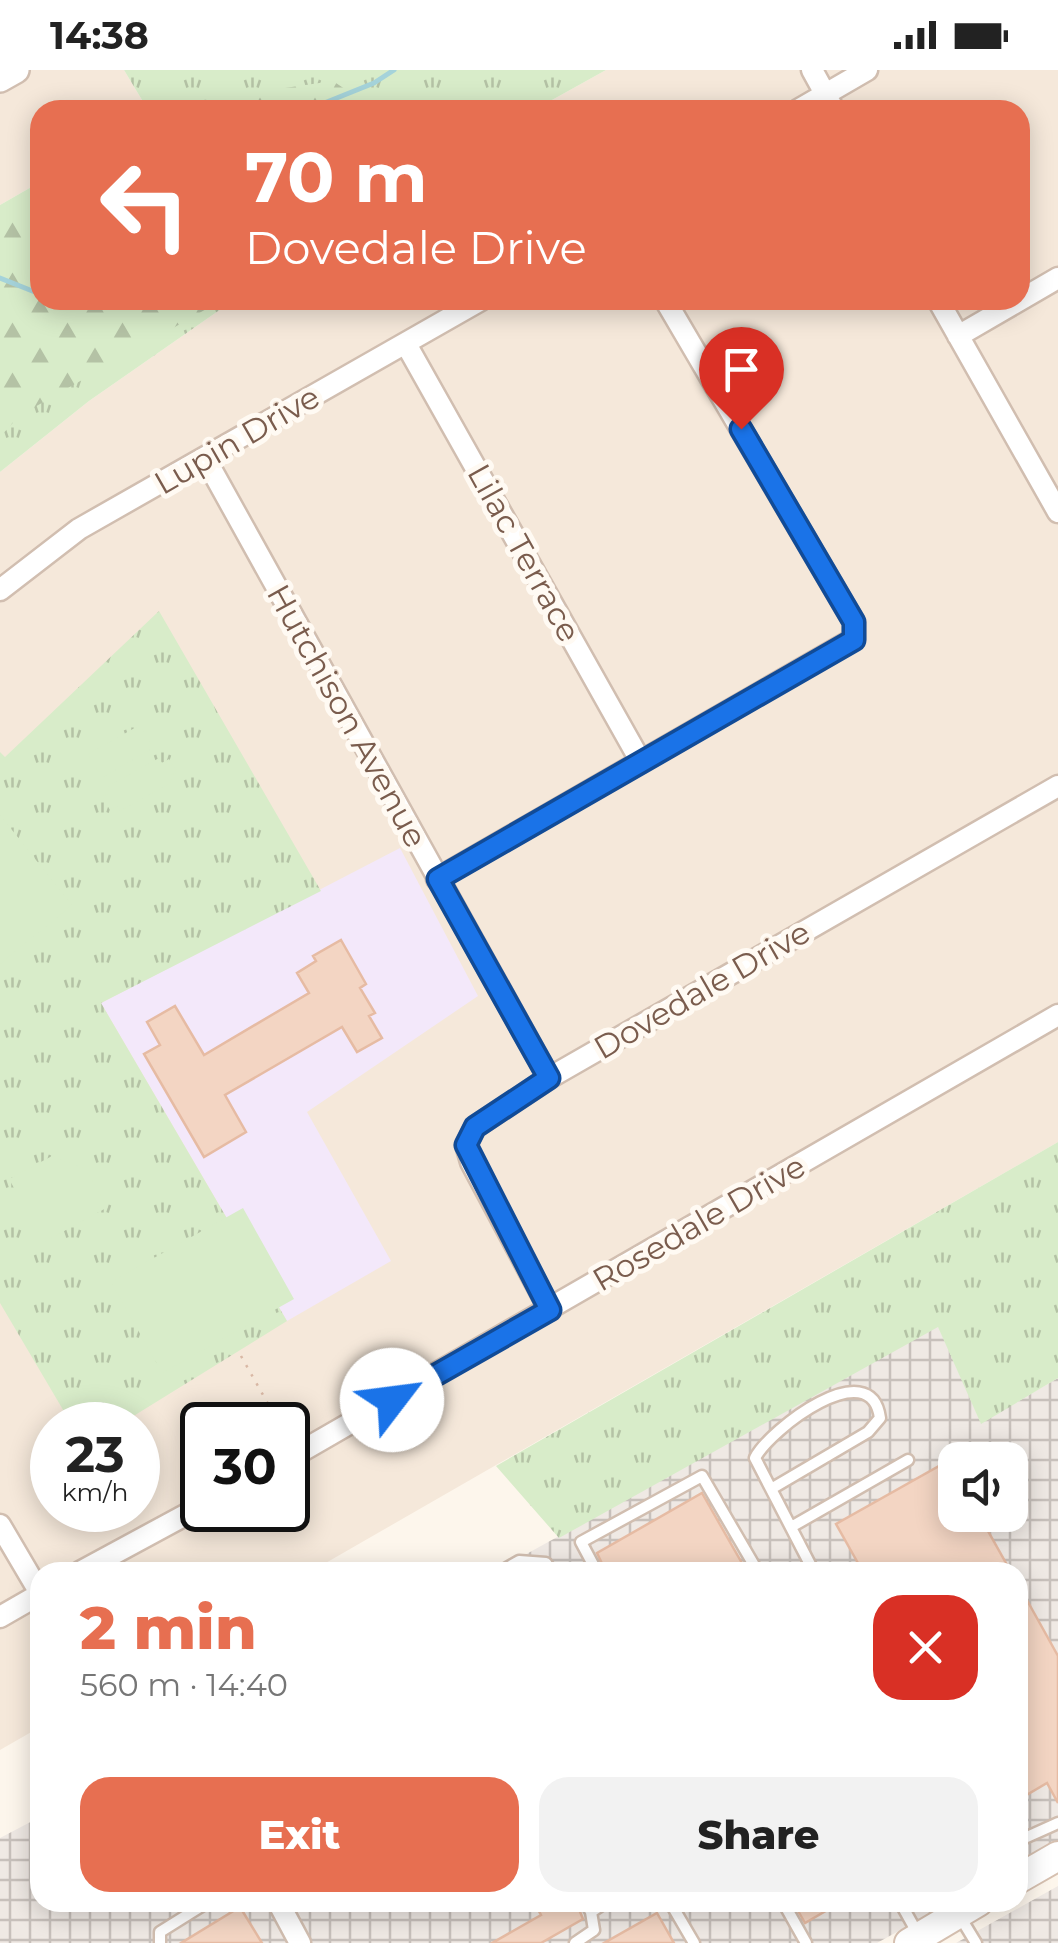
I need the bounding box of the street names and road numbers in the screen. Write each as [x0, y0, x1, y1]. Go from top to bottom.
street label: Lupin Drive [147, 377, 326, 503]
street label: Lilac Terrace [460, 457, 589, 649]
street label: Hutchison Avenue [259, 578, 436, 854]
street label: Dovedale Drive [587, 912, 817, 1067]
street label: Rosedale Drive [586, 1146, 812, 1299]

